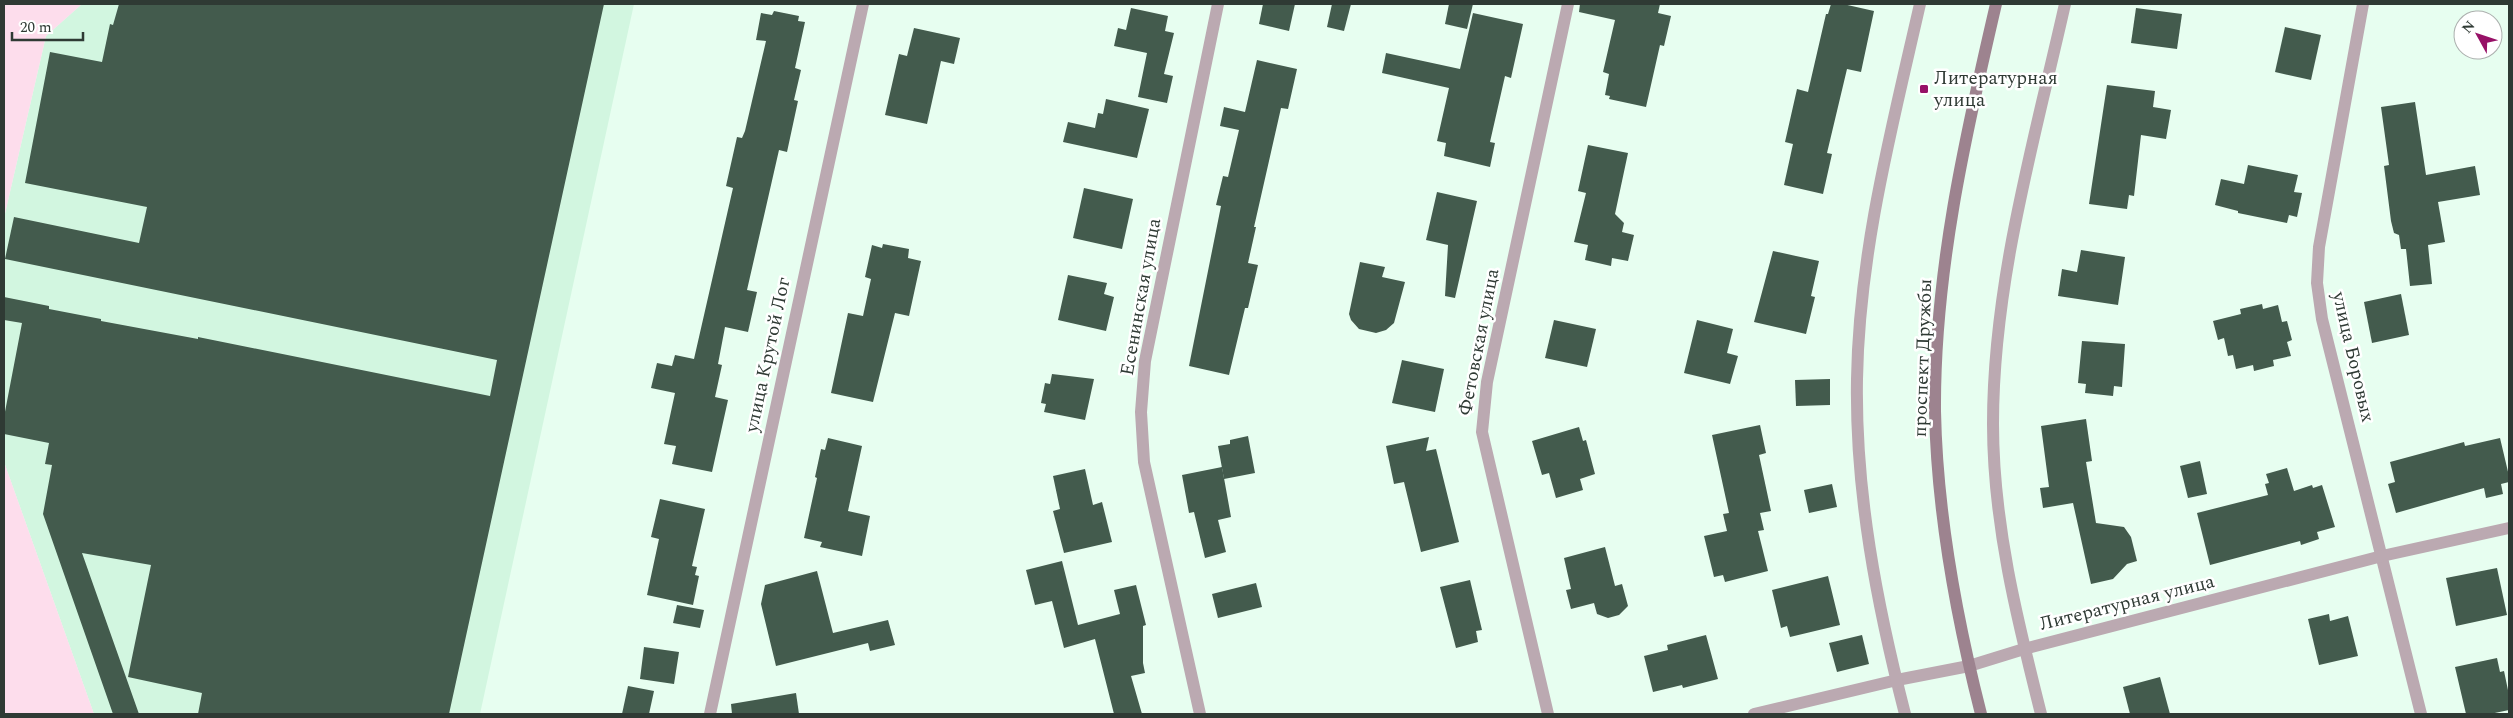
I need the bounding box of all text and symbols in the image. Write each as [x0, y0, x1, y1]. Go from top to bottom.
scale bar [12, 10, 84, 42]
north arrow [2453, 10, 2503, 60]
text: 20 m [20, 16, 52, 39]
text: N [2457, 16, 2480, 38]
place label: Литературная улица [1933, 64, 2058, 115]
marker: Литературная улица [1918, 83, 1930, 95]
street label: Есенинская улица [1113, 215, 1169, 378]
street label: Фетовская улица [1451, 265, 1508, 418]
street label: улица Крутой Лог [737, 274, 799, 436]
street label: проспект Дружбы [1906, 278, 1940, 438]
street label: улица Боровых [2324, 288, 2382, 425]
street label: Литературная улица [2036, 567, 2218, 639]

